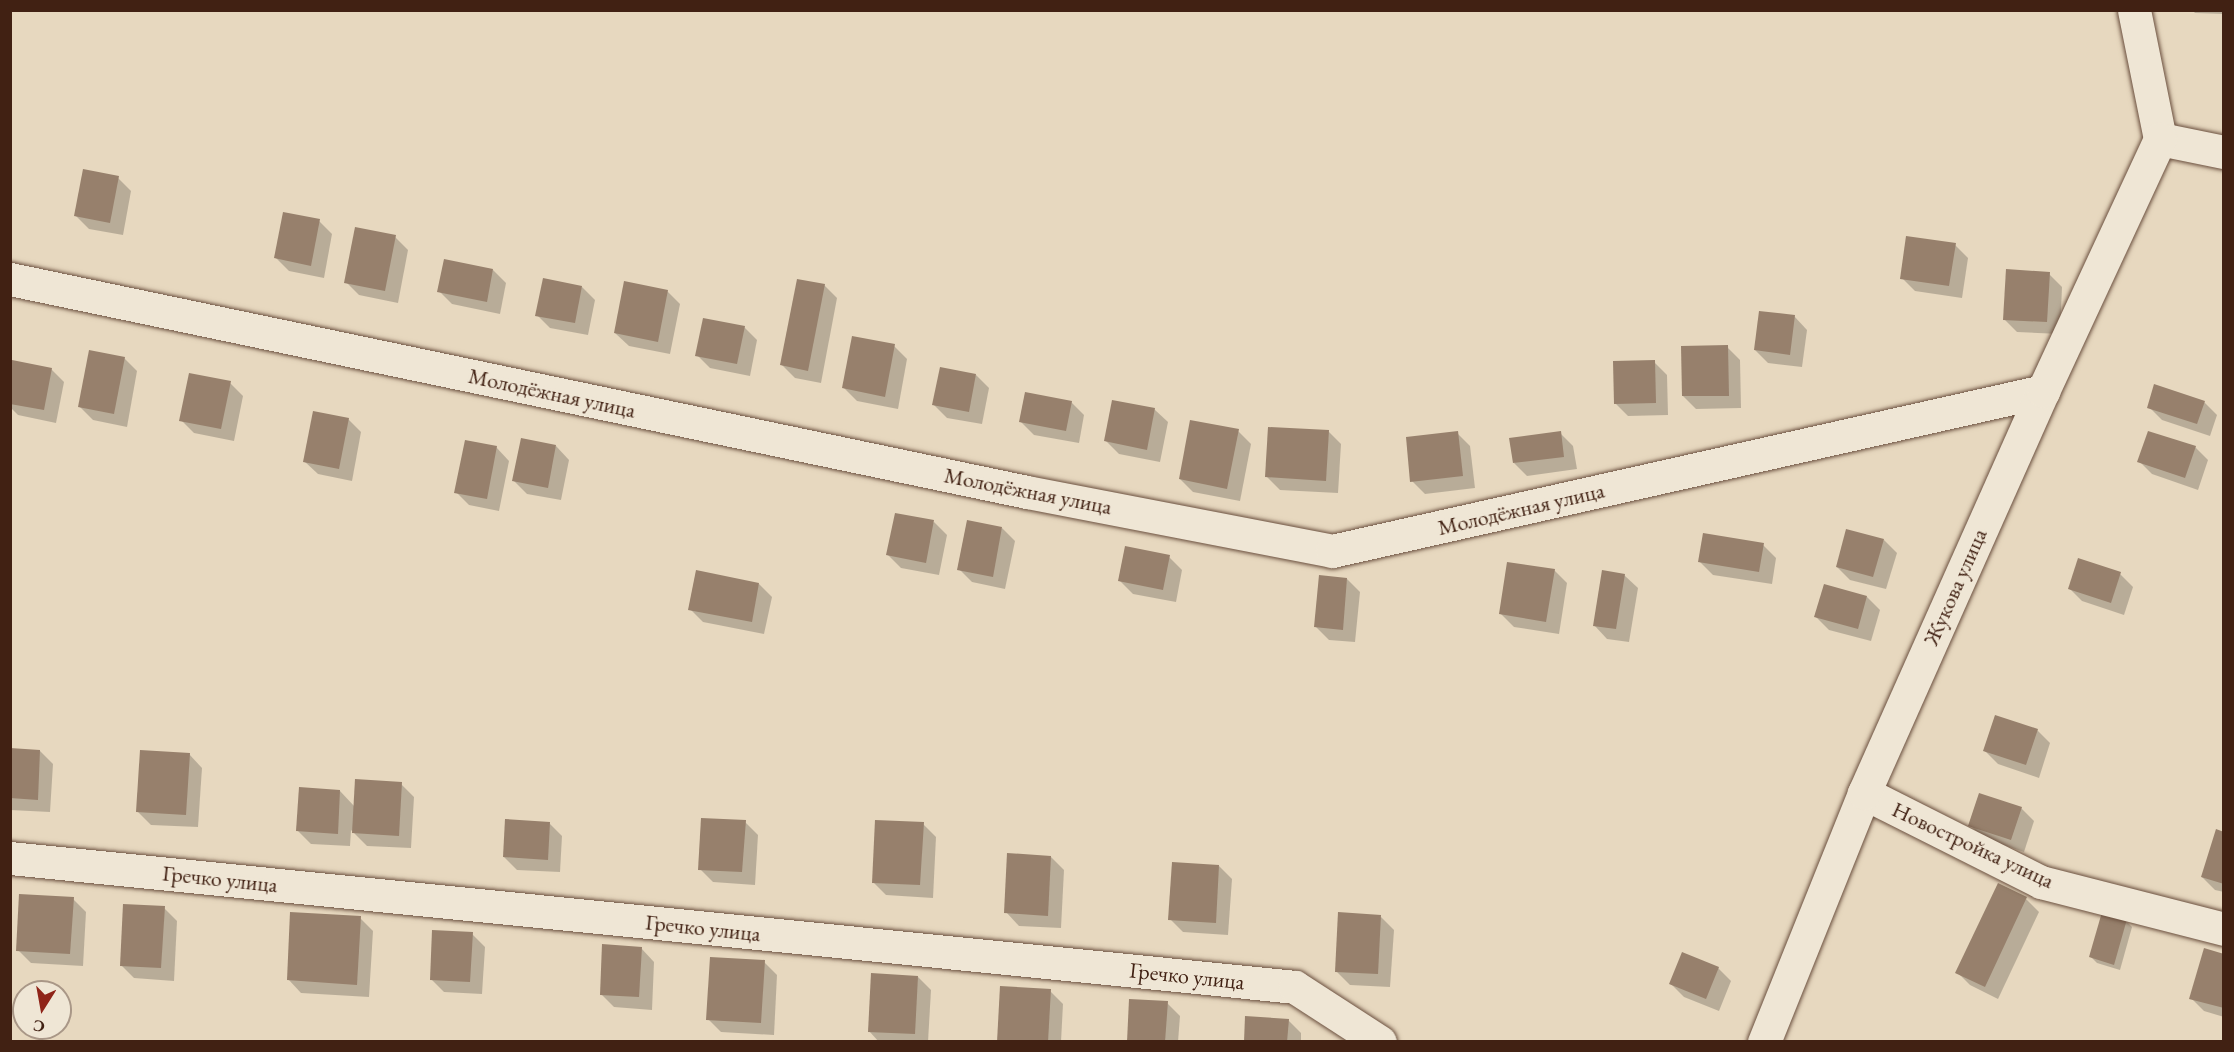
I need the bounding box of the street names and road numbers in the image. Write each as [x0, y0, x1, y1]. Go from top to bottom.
street label: Молодёжная улица [466, 362, 638, 424]
street label: Молодёжная улица [942, 462, 1114, 520]
street label: Молодёжная улица [1435, 477, 1607, 541]
street label: Жукова улица [1917, 524, 1993, 650]
street label: Новостройка улица [1888, 796, 2058, 894]
street label: Гречко улица [161, 860, 279, 898]
street label: Гречко улица [644, 909, 762, 947]
street label: Гречко улица [1128, 957, 1246, 995]

